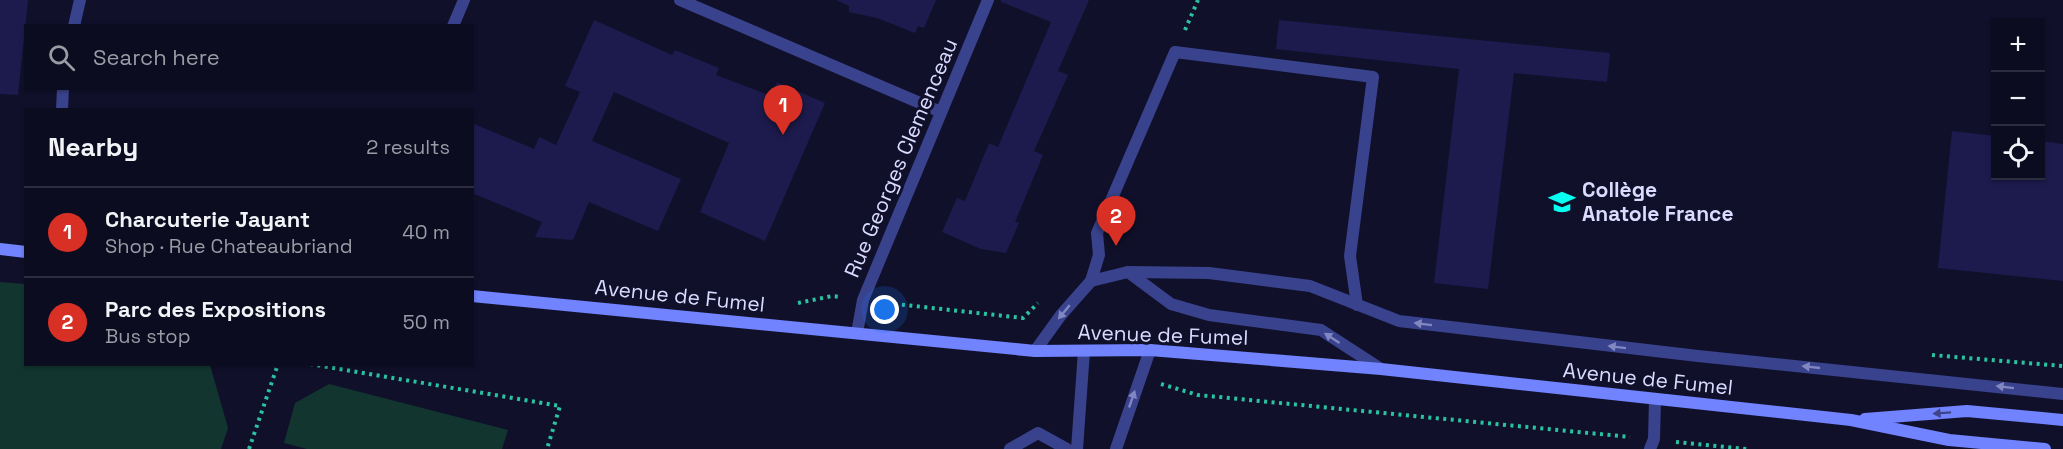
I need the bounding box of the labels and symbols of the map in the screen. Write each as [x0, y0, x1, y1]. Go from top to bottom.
street label: Rue Georges Clemenceau [838, 34, 963, 281]
pin: 1 [764, 86, 802, 135]
place label: Collège Anatole France [1582, 176, 1734, 227]
school or university icon: Collège Anatole France [1547, 187, 1577, 217]
pin: 2 [1096, 196, 1136, 246]
street label: Avenue de Fumel [594, 273, 766, 318]
your location [870, 295, 899, 324]
one-way arrow [1058, 304, 1071, 319]
street label: Avenue de Fumel [1077, 318, 1249, 351]
one-way arrow [1414, 319, 1433, 329]
one-way arrow [1324, 332, 1340, 343]
one-way arrow [1607, 342, 1626, 351]
street label: Avenue de Fumel [1562, 356, 1734, 401]
one-way arrow [1801, 362, 1820, 372]
one-way arrow [1995, 382, 2014, 392]
one-way arrow [1127, 390, 1137, 408]
one-way arrow [1933, 408, 1952, 417]

